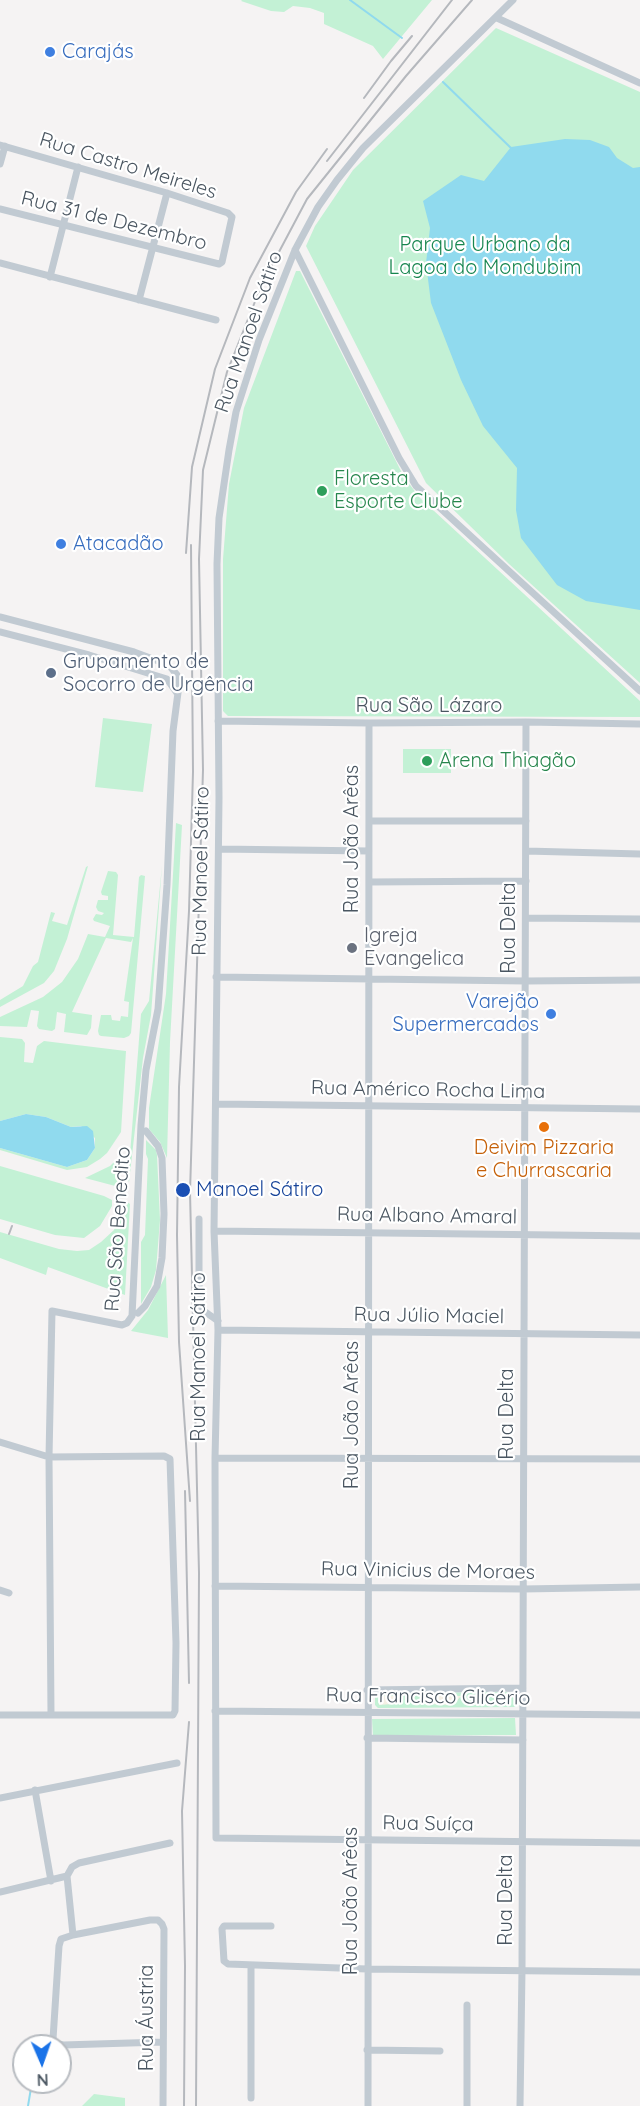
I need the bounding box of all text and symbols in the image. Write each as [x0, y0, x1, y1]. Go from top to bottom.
place label: Carajás [62, 40, 134, 64]
marker: Carajás [43, 45, 57, 59]
street label: Rua Castro Meireles [36, 128, 220, 204]
street label: Rua 31 de Dezembro [19, 186, 209, 256]
park label: Parque Urbano da Lagoa do Mondubim [389, 233, 581, 280]
street label: Rua Manoel Sátiro [210, 248, 288, 416]
place label: Floresta Esporte Clube [334, 467, 462, 514]
marker: Floresta Esporte Clube [315, 484, 329, 498]
place label: Atacadão [73, 532, 164, 556]
marker: Atacadão [54, 537, 68, 551]
place label: Grupamento de Socorro de Urgência [63, 650, 253, 697]
marker: Grupamento de Socorro de Urgência [44, 666, 58, 680]
street label: Rua São Lázaro [356, 694, 502, 718]
place label: Arena Thiagão [439, 749, 576, 773]
marker: Arena Thiagão [420, 754, 434, 768]
street label: Rua João Arêas [340, 765, 364, 913]
street label: Rua Manoel Sátiro [188, 786, 214, 956]
street label: Rua Delta [497, 882, 521, 974]
place label: Igreja Evangelica [364, 924, 464, 971]
marker: Igreja Evangelica [345, 941, 359, 955]
place label: Varejão Supermercados [392, 990, 539, 1037]
marker: Varejão Supermercados [544, 1007, 558, 1021]
street label: Rua Américo Rocha Lima [311, 1076, 545, 1104]
marker: Deivim Pizzaria e Churrascaria [537, 1120, 551, 1134]
place label: Deivim Pizzaria e Churrascaria [474, 1136, 614, 1183]
street label: Rua São Benedito [100, 1146, 136, 1312]
place label: Manoel Sátiro [196, 1178, 323, 1202]
marker: Manoel Sátiro [174, 1181, 192, 1199]
street label: Rua Albano Amaral [337, 1202, 517, 1230]
street label: Rua Manoel Sátiro [187, 1272, 211, 1442]
street label: Rua Júlio Maciel [354, 1303, 504, 1329]
street label: Rua João Arêas [340, 1341, 364, 1489]
street label: Rua Delta [495, 1368, 519, 1460]
street label: Rua Vinicius de Moraes [321, 1557, 535, 1585]
street label: Rua Francisco Glicério [325, 1683, 531, 1711]
street label: Rua Suíça [382, 1811, 474, 1837]
street label: Rua João Arêas [339, 1827, 363, 1975]
street label: Rua Delta [494, 1854, 518, 1946]
street label: Rua Áustria [135, 1965, 159, 2071]
north arrow [12, 2034, 72, 2094]
text: N [36, 2070, 49, 2090]

